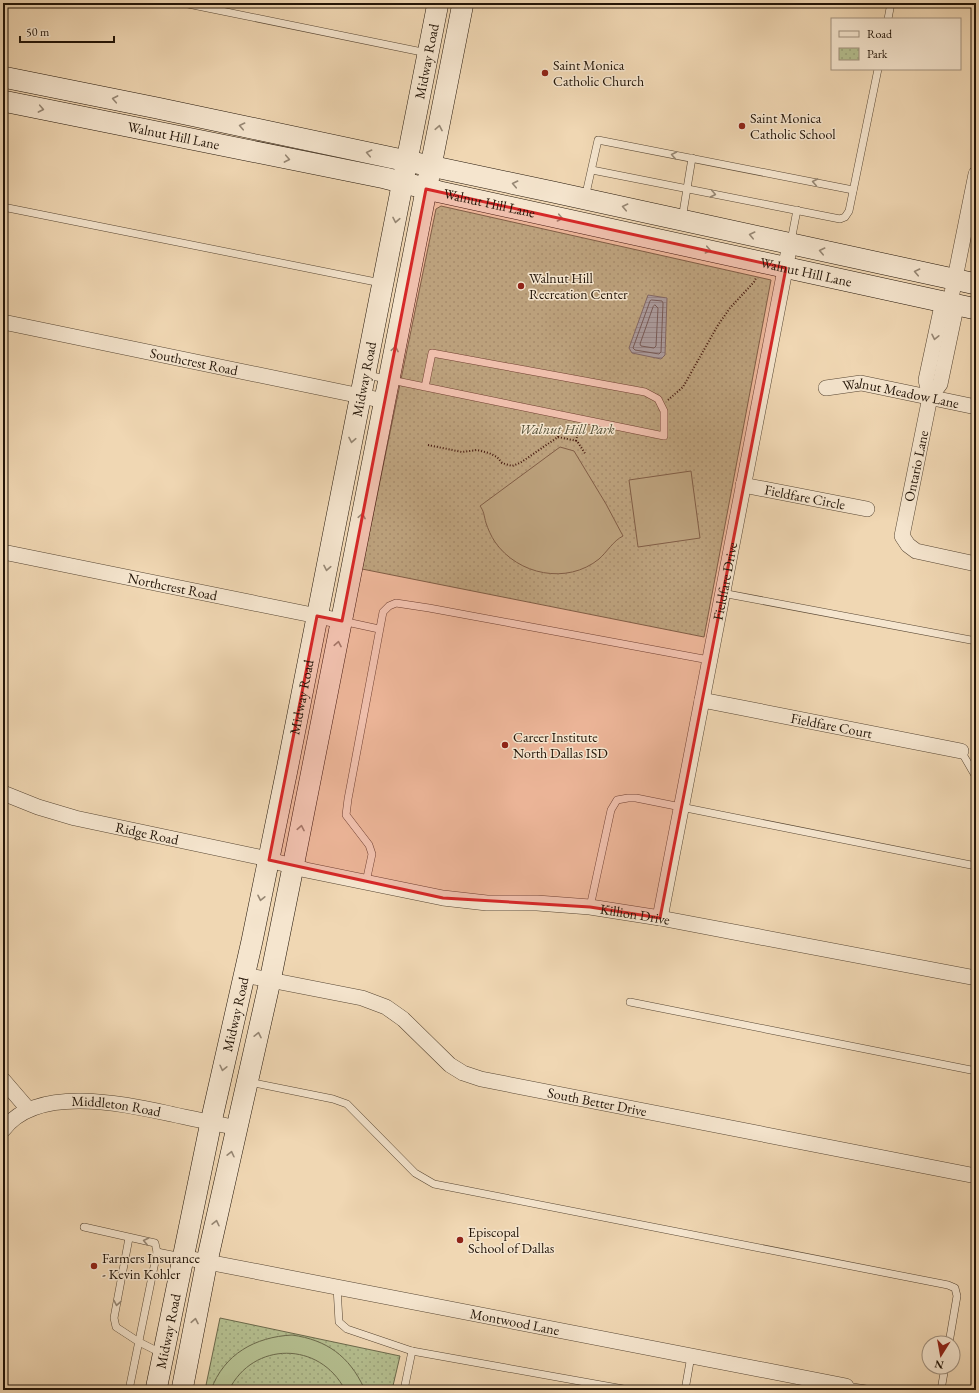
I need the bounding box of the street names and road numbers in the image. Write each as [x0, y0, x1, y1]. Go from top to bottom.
street label: Midway Road [410, 21, 443, 100]
street label: Walnut Hill Lane [126, 117, 222, 154]
street label: Walnut Hill Lane [442, 184, 537, 222]
street label: Walnut Hill Lane [758, 253, 854, 291]
street label: Midway Road [348, 339, 380, 418]
street label: Southcrest Road [148, 344, 240, 380]
street label: Walnut Meadow Lane [841, 374, 961, 412]
street label: Ontario Lane [900, 428, 932, 503]
street label: Fieldfare Circle [763, 480, 847, 514]
street label: Fieldfare Drive [709, 540, 741, 622]
street label: Northcrest Road [126, 569, 220, 605]
street label: Midway Road [285, 657, 318, 736]
street label: Fieldfare Court [789, 709, 874, 742]
street label: Ridge Road [114, 818, 181, 849]
street label: Killion Drive [599, 900, 672, 929]
street label: Midway Road [218, 974, 253, 1054]
street label: South Better Drive [546, 1083, 649, 1120]
street label: Middleton Road [72, 1092, 164, 1121]
street label: Midway Road [152, 1291, 185, 1370]
street label: Montwood Lane [469, 1304, 562, 1339]

